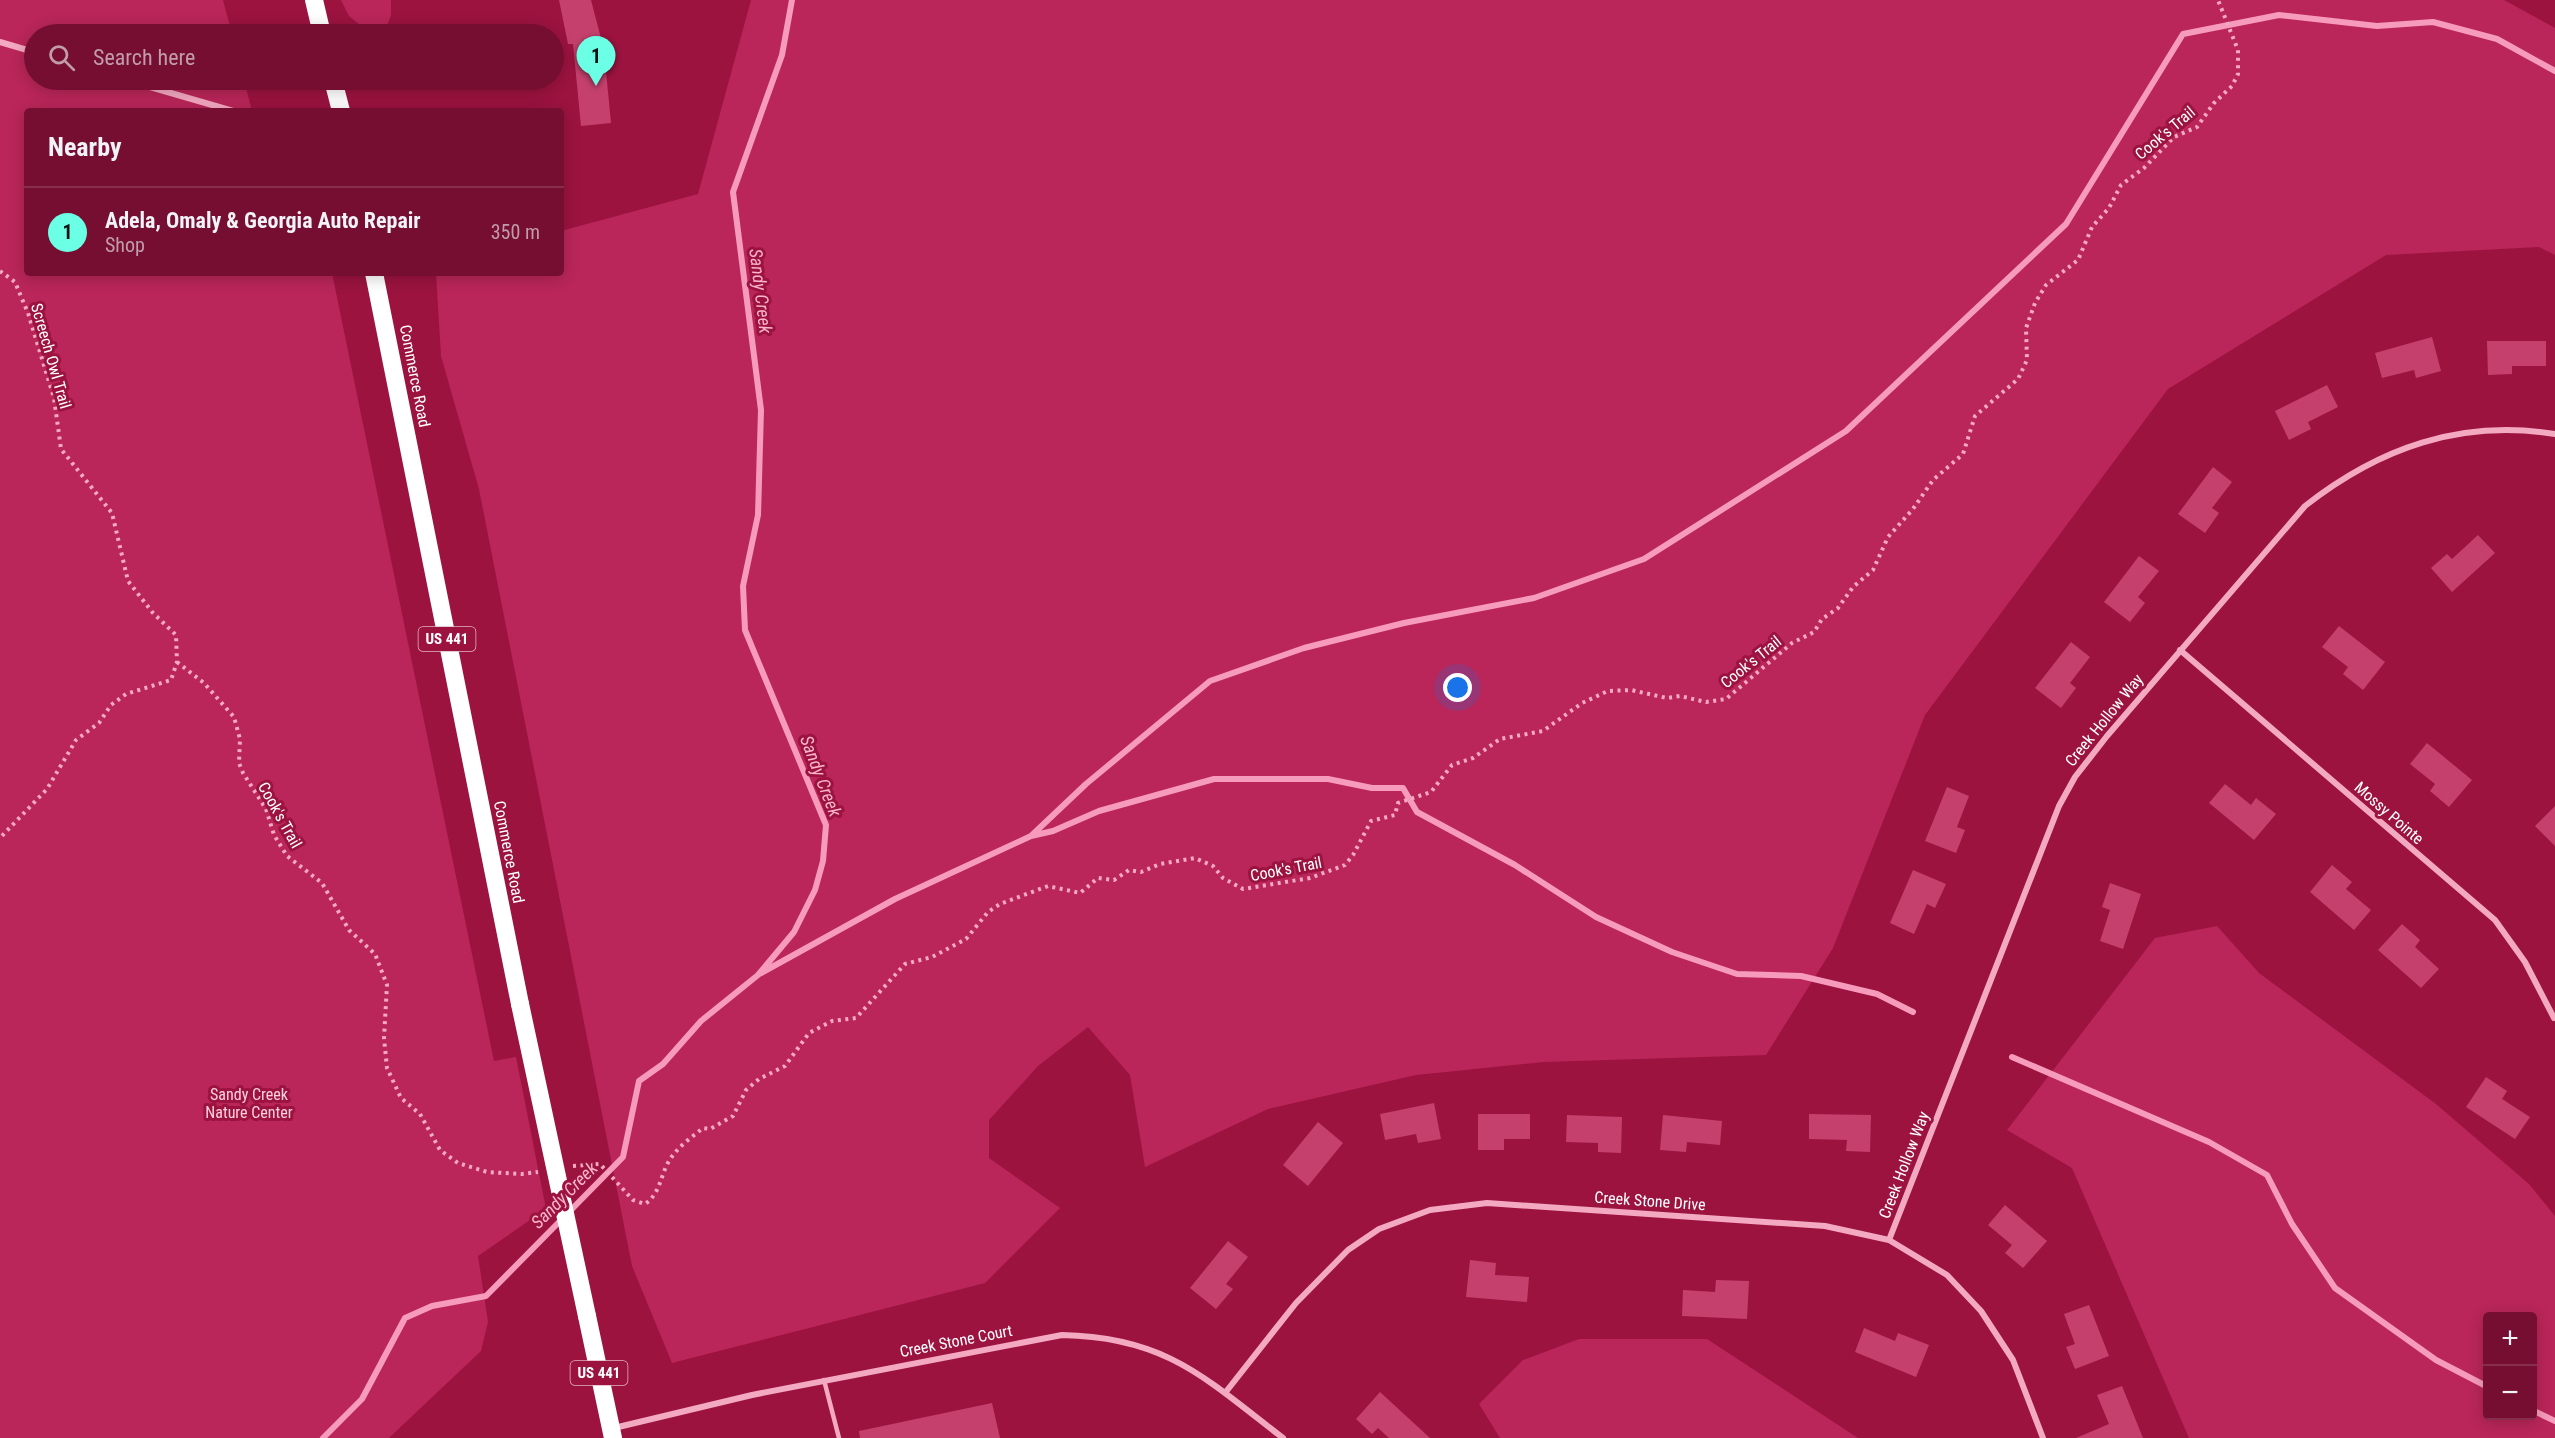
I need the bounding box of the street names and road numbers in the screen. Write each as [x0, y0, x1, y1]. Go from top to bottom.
street label: Cook's Trail [2131, 102, 2199, 164]
street label: Screech Owl Trail [27, 301, 75, 411]
street label: Commerce Road [396, 323, 434, 429]
road number: US 441 [418, 627, 476, 651]
street label: Cook's Trail [1717, 632, 1785, 692]
street label: Creek Hollow Way [2061, 670, 2147, 770]
street label: Mossy Pointe [2351, 778, 2427, 848]
street label: Cook's Trail [254, 779, 306, 851]
street label: Commerce Road [490, 799, 528, 905]
street label: Cook's Trail [1249, 853, 1323, 885]
street label: Creek Hollow Way [1875, 1108, 1933, 1221]
street label: Creek Stone Drive [1594, 1188, 1706, 1214]
street label: Creek Stone Court [898, 1321, 1014, 1361]
road number: US 441 [570, 1361, 628, 1385]

